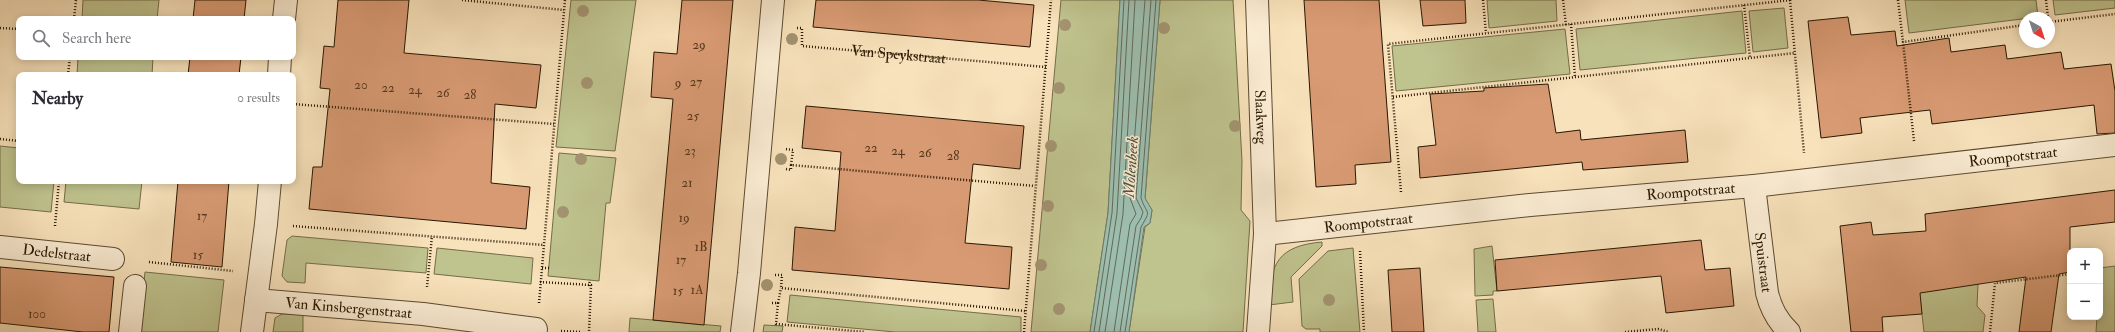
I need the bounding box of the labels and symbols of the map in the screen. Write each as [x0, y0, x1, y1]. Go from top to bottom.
north arrow [2019, 12, 2055, 48]
house number: 29 [692, 37, 706, 53]
street label: Van Speykstraat [850, 41, 947, 68]
house number: 27 [690, 74, 702, 90]
house number: 9 [674, 75, 681, 91]
house number: 20 [354, 77, 368, 93]
house number: 22 [381, 80, 395, 96]
house number: 24 [408, 82, 423, 98]
house number: 26 [436, 85, 451, 101]
house number: 28 [464, 87, 476, 103]
street label: Slaakweg [1250, 89, 1271, 145]
house number: 25 [687, 108, 699, 124]
water label: Molenbeek [1119, 135, 1143, 199]
house number: 22 [864, 140, 878, 156]
house number: 23 [684, 143, 696, 159]
house number: 24 [891, 143, 906, 159]
street label: Roompotstraat [1968, 143, 2059, 172]
house number: 26 [918, 145, 933, 161]
house number: 28 [947, 148, 959, 164]
house number: 21 [681, 175, 693, 191]
street label: Roompotstraat [1646, 179, 1736, 205]
house number: 17 [197, 208, 207, 224]
street label: Roompotstraat [1323, 209, 1414, 237]
house number: 19 [678, 210, 690, 226]
street label: Spuistraat [1750, 231, 1776, 294]
house number: 1B [694, 239, 708, 255]
street label: Dedelstraat [21, 240, 92, 267]
house number: 15 [193, 247, 203, 263]
house number: 17 [676, 252, 686, 268]
house number: 1A [691, 282, 704, 298]
house number: 15 [673, 283, 683, 299]
street label: Van Kinsbergenstraat [284, 293, 413, 323]
house number: 100 [28, 306, 46, 322]

